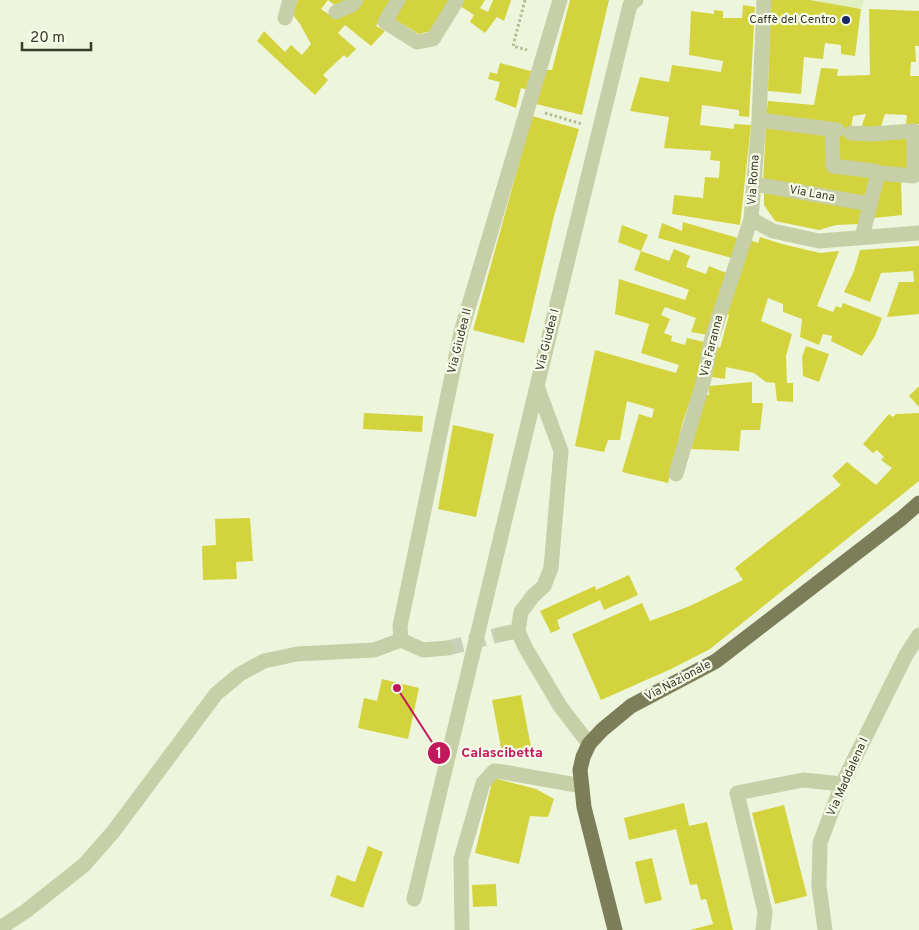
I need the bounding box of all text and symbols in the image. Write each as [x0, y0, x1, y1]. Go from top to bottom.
place label: Caffè del Centro [749, 12, 836, 28]
marker: Caffè del Centro [840, 14, 852, 26]
scale bar [22, 20, 91, 52]
text: 20 m [30, 29, 65, 48]
street label: Via Roma [744, 154, 764, 206]
street label: Via Lana [788, 182, 836, 206]
street label: Via Giudea II [444, 307, 476, 375]
street label: Via Giudea I [533, 307, 563, 373]
street label: Via Faranna [697, 313, 727, 379]
street label: Via Nazionale [642, 657, 714, 705]
street label: Via Maddalena I [823, 735, 873, 819]
callout: Calascibetta [426, 738, 553, 767]
text: 1 [436, 745, 442, 764]
text: Calascibetta [461, 745, 543, 762]

